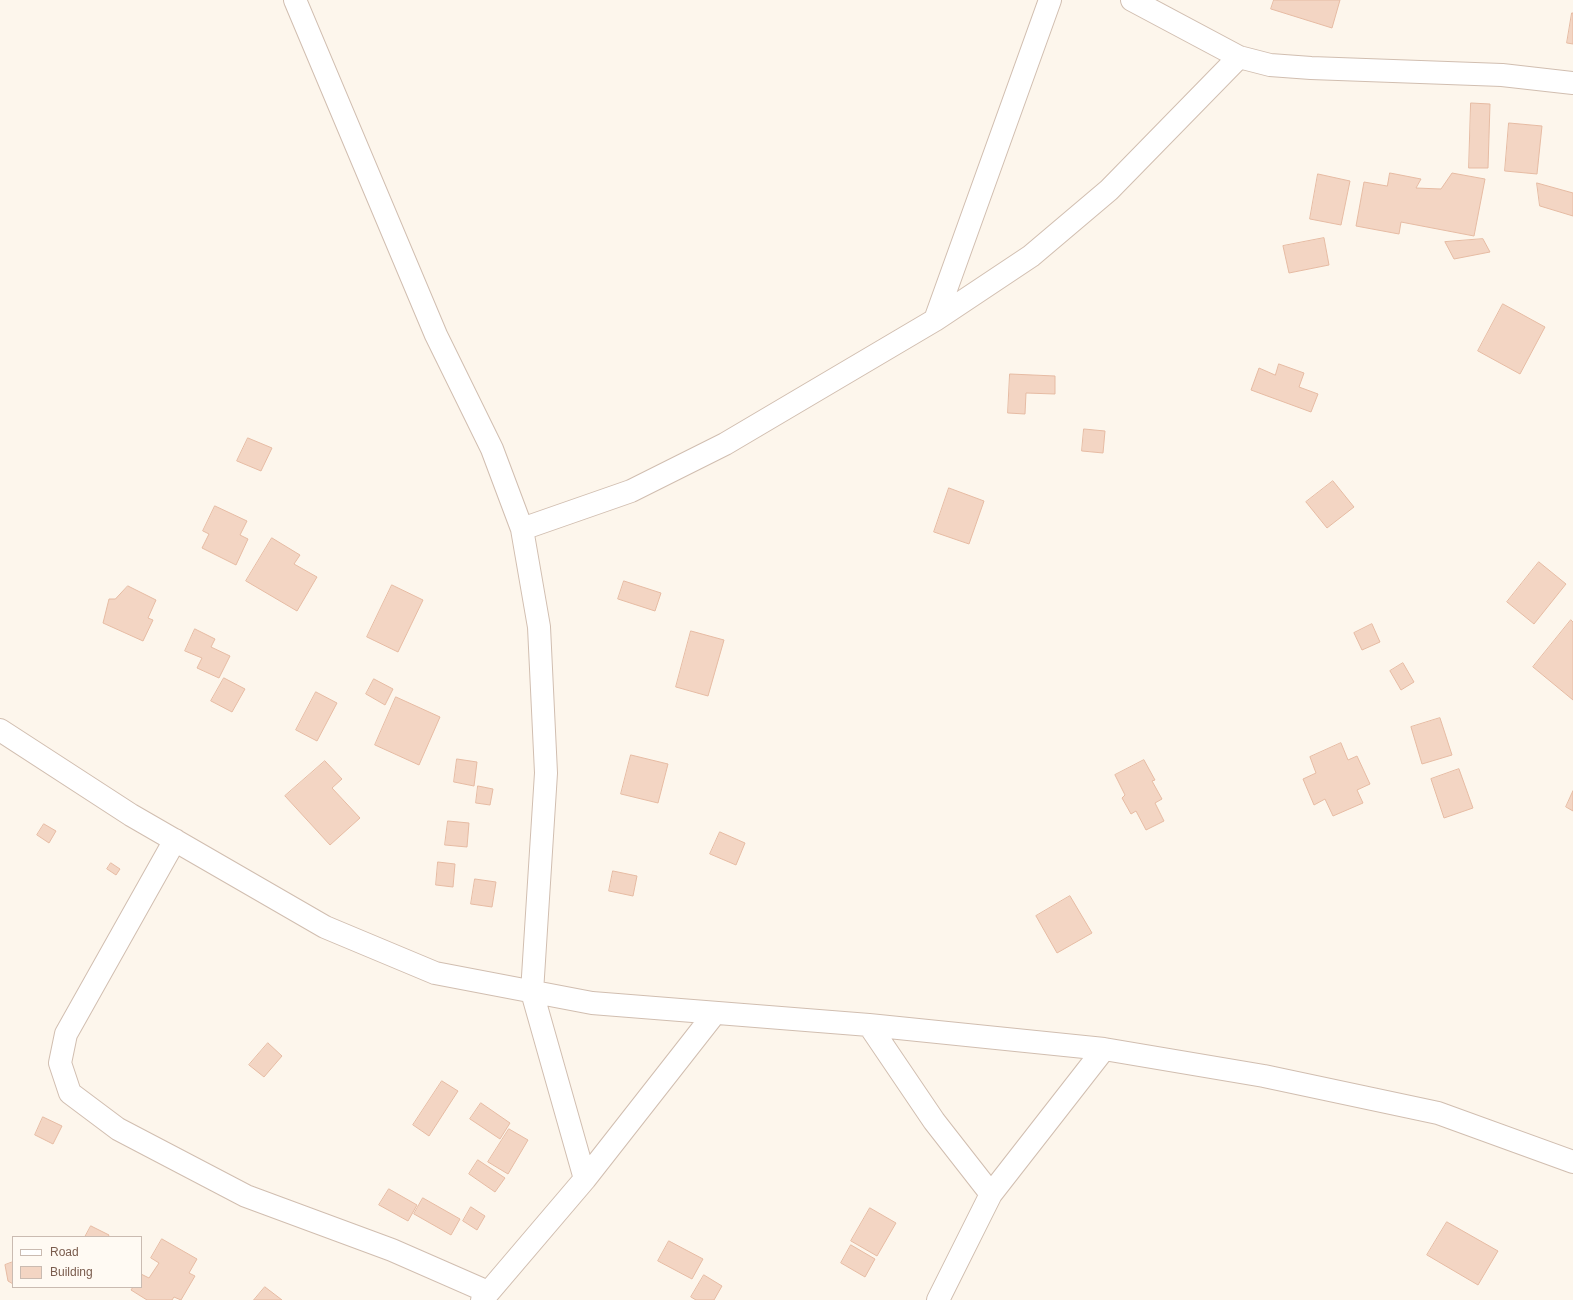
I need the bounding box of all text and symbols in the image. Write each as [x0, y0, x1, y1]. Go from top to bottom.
legend [12, 1236, 142, 1288]
text: Road [50, 1245, 79, 1259]
text: Building [50, 1265, 93, 1279]

